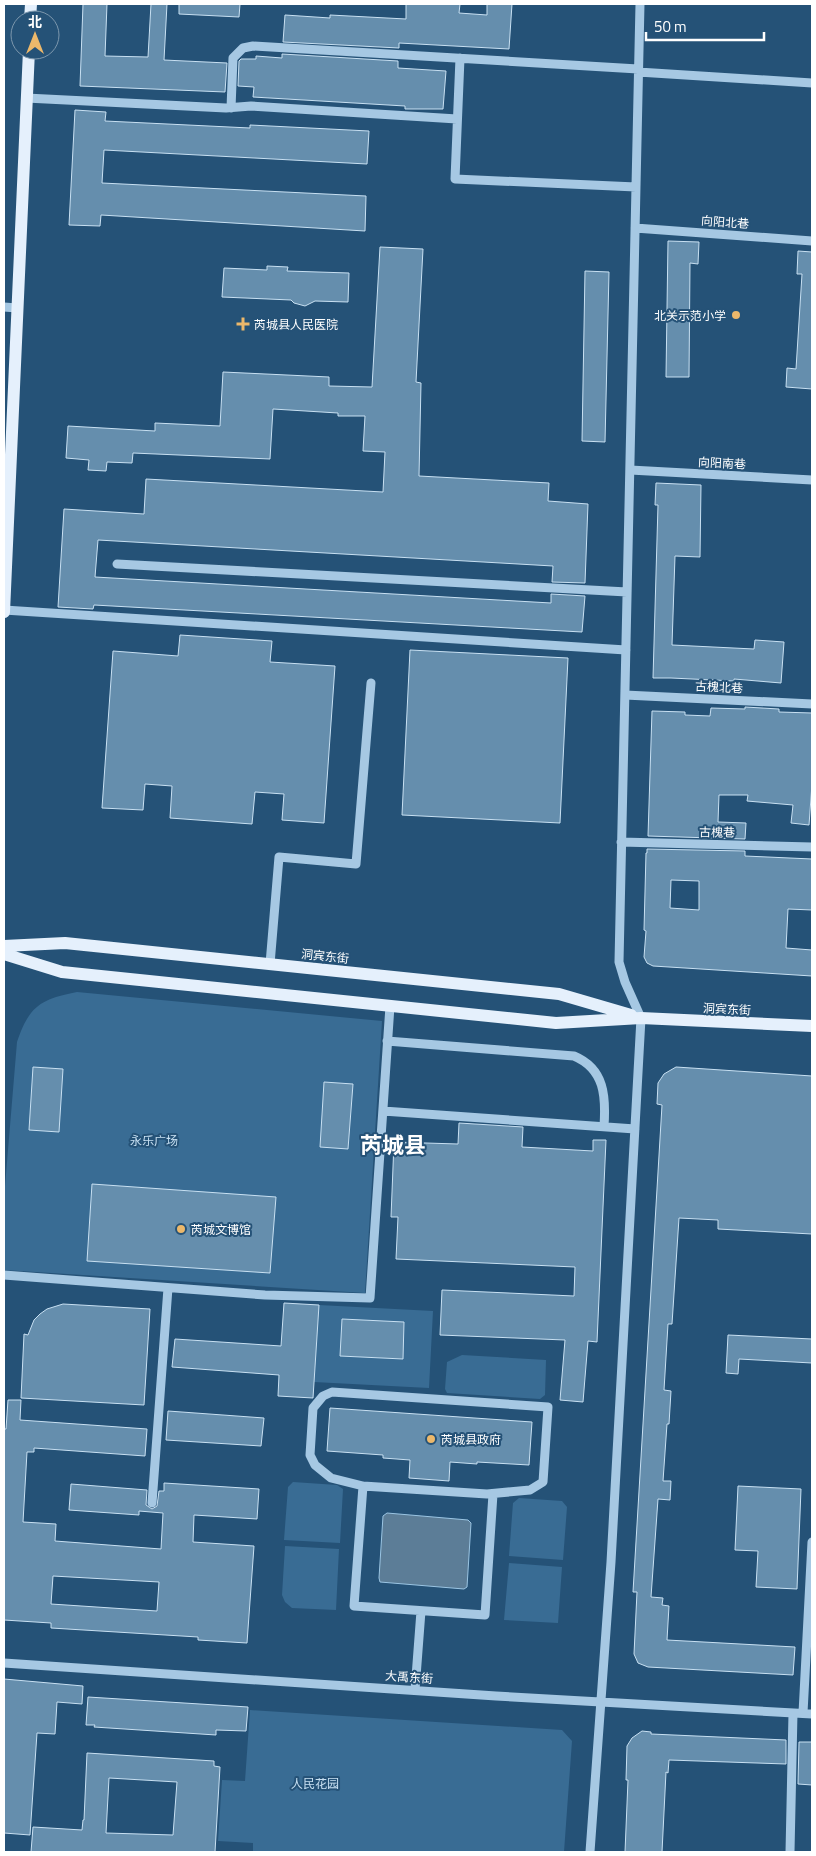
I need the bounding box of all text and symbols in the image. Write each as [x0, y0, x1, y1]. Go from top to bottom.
north arrow [10, 10, 60, 60]
scale bar [646, 10, 764, 42]
text: 北 [28, 11, 42, 32]
text: 50 m [654, 15, 687, 38]
street label: 向阳北巷 [700, 211, 750, 233]
place label: 北关示范小学 [654, 306, 726, 325]
marker: 北关示范小学 [730, 309, 742, 321]
place label: 芮城县人民医院 [254, 315, 338, 334]
marker: 芮城县人民医院 [236, 317, 250, 331]
street label: 向阳南巷 [698, 452, 746, 474]
street label: 古槐北巷 [695, 676, 743, 698]
street label: 古槐巷 [699, 822, 735, 842]
street label: 洞宾东街 [300, 944, 350, 968]
street label: 洞宾东街 [703, 998, 751, 1020]
district label: 芮城县 [360, 1128, 426, 1162]
park label: 永乐广场 [130, 1131, 178, 1150]
place label: 芮城文博馆 [191, 1220, 251, 1239]
marker: 芮城文博馆 [175, 1223, 187, 1235]
place label: 芮城县政府 [441, 1430, 501, 1449]
marker: 芮城县政府 [425, 1433, 437, 1445]
street label: 大禹东街 [384, 1666, 434, 1688]
park label: 人民花园 [291, 1774, 339, 1793]

